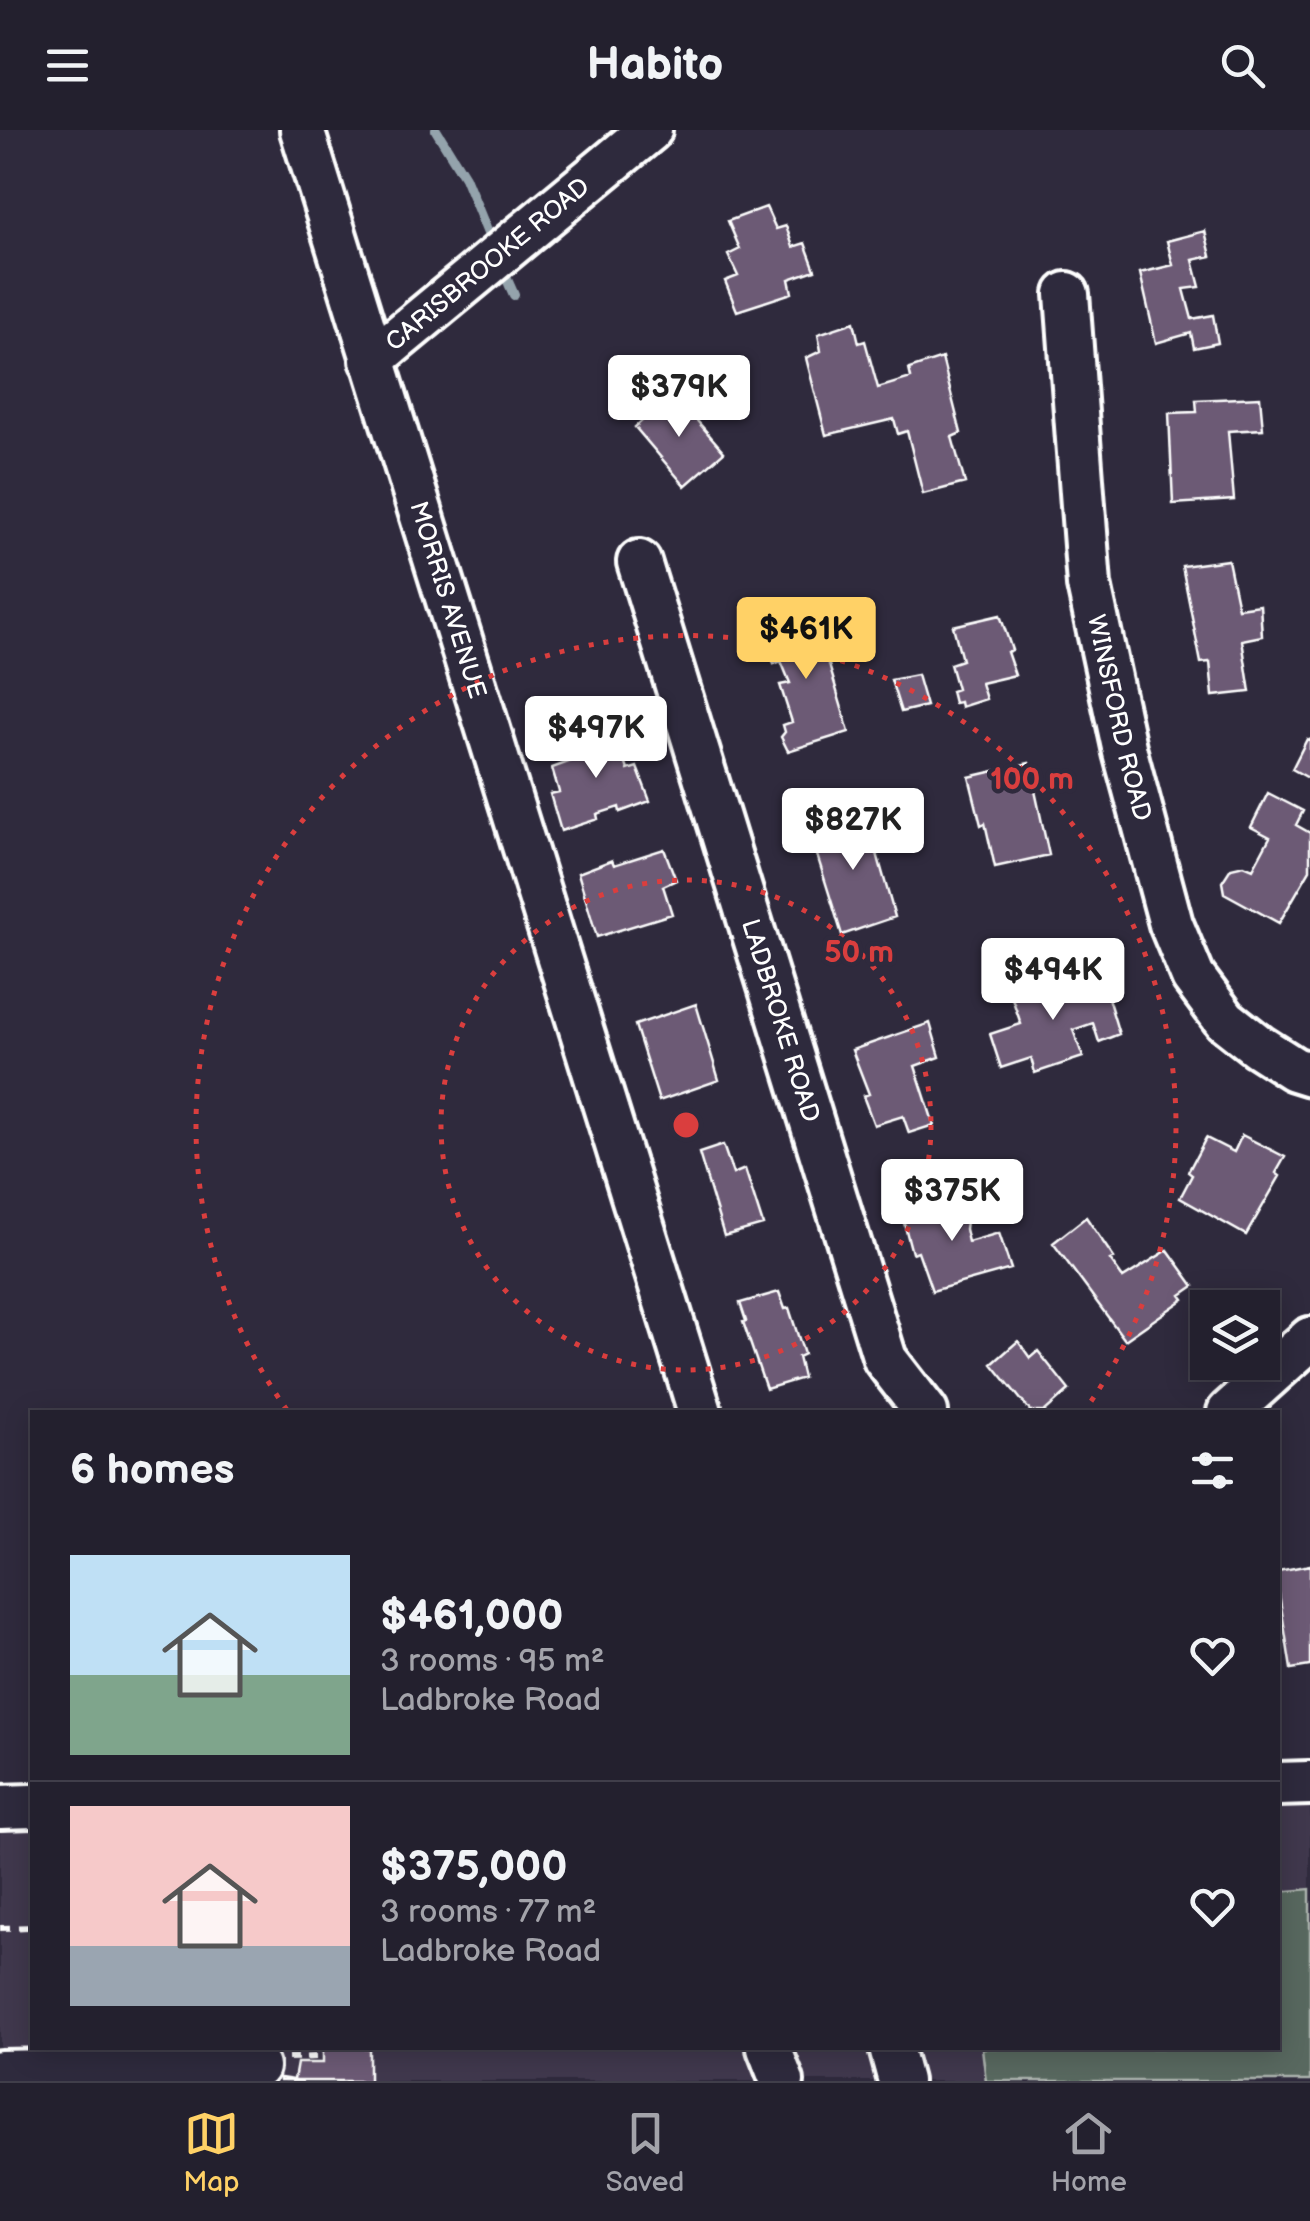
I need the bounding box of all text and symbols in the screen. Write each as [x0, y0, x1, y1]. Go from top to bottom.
icon: menu [40, 38, 95, 93]
text: Habito [587, 38, 723, 93]
icon: search [1215, 38, 1270, 93]
street label: CARISBROOKE ROAD [379, 171, 596, 358]
pin: $379K [609, 355, 749, 440]
text: $379K [630, 368, 728, 407]
street label: MORRIS AVENUE [403, 498, 493, 702]
pin: $461K [736, 597, 876, 682]
text: $461K [759, 610, 853, 649]
street label: WINSFORD ROAD [1080, 612, 1158, 824]
pin: $497K [526, 696, 666, 781]
text: $497K [547, 709, 645, 748]
text: 100 m [990, 762, 1074, 798]
pin: $827K [783, 788, 923, 873]
text: $827K [804, 801, 902, 840]
street label: LADBROKE ROAD [735, 915, 826, 1126]
text: 50 m [824, 935, 894, 971]
pin: $494K [983, 938, 1123, 1023]
text: $494K [1003, 951, 1103, 990]
centre of rings [668, 1107, 704, 1143]
pin: $375K [882, 1159, 1022, 1244]
text: $375K [903, 1172, 1001, 1211]
map controls [1190, 1290, 1280, 1380]
button: layers [1190, 1290, 1280, 1380]
icon: filters [1185, 1443, 1240, 1498]
text: 6 homes [70, 1445, 234, 1496]
text: $461,000 [380, 1591, 563, 1642]
icon: home [150, 1595, 270, 1715]
icon: heart [1185, 1628, 1240, 1683]
text: 3 rooms · 95 m² [380, 1642, 605, 1681]
text: Ladbroke Road [380, 1681, 601, 1720]
text: $375,000 [380, 1842, 567, 1893]
icon: home [150, 1846, 270, 1966]
icon: heart [1185, 1879, 1240, 1934]
text: 3 rooms · 77 m² [380, 1893, 596, 1932]
text: Ladbroke Road [380, 1932, 601, 1971]
tab: Map [183, 2106, 239, 2199]
tab: Saved [606, 2106, 684, 2199]
tab: Home [1051, 2106, 1127, 2199]

